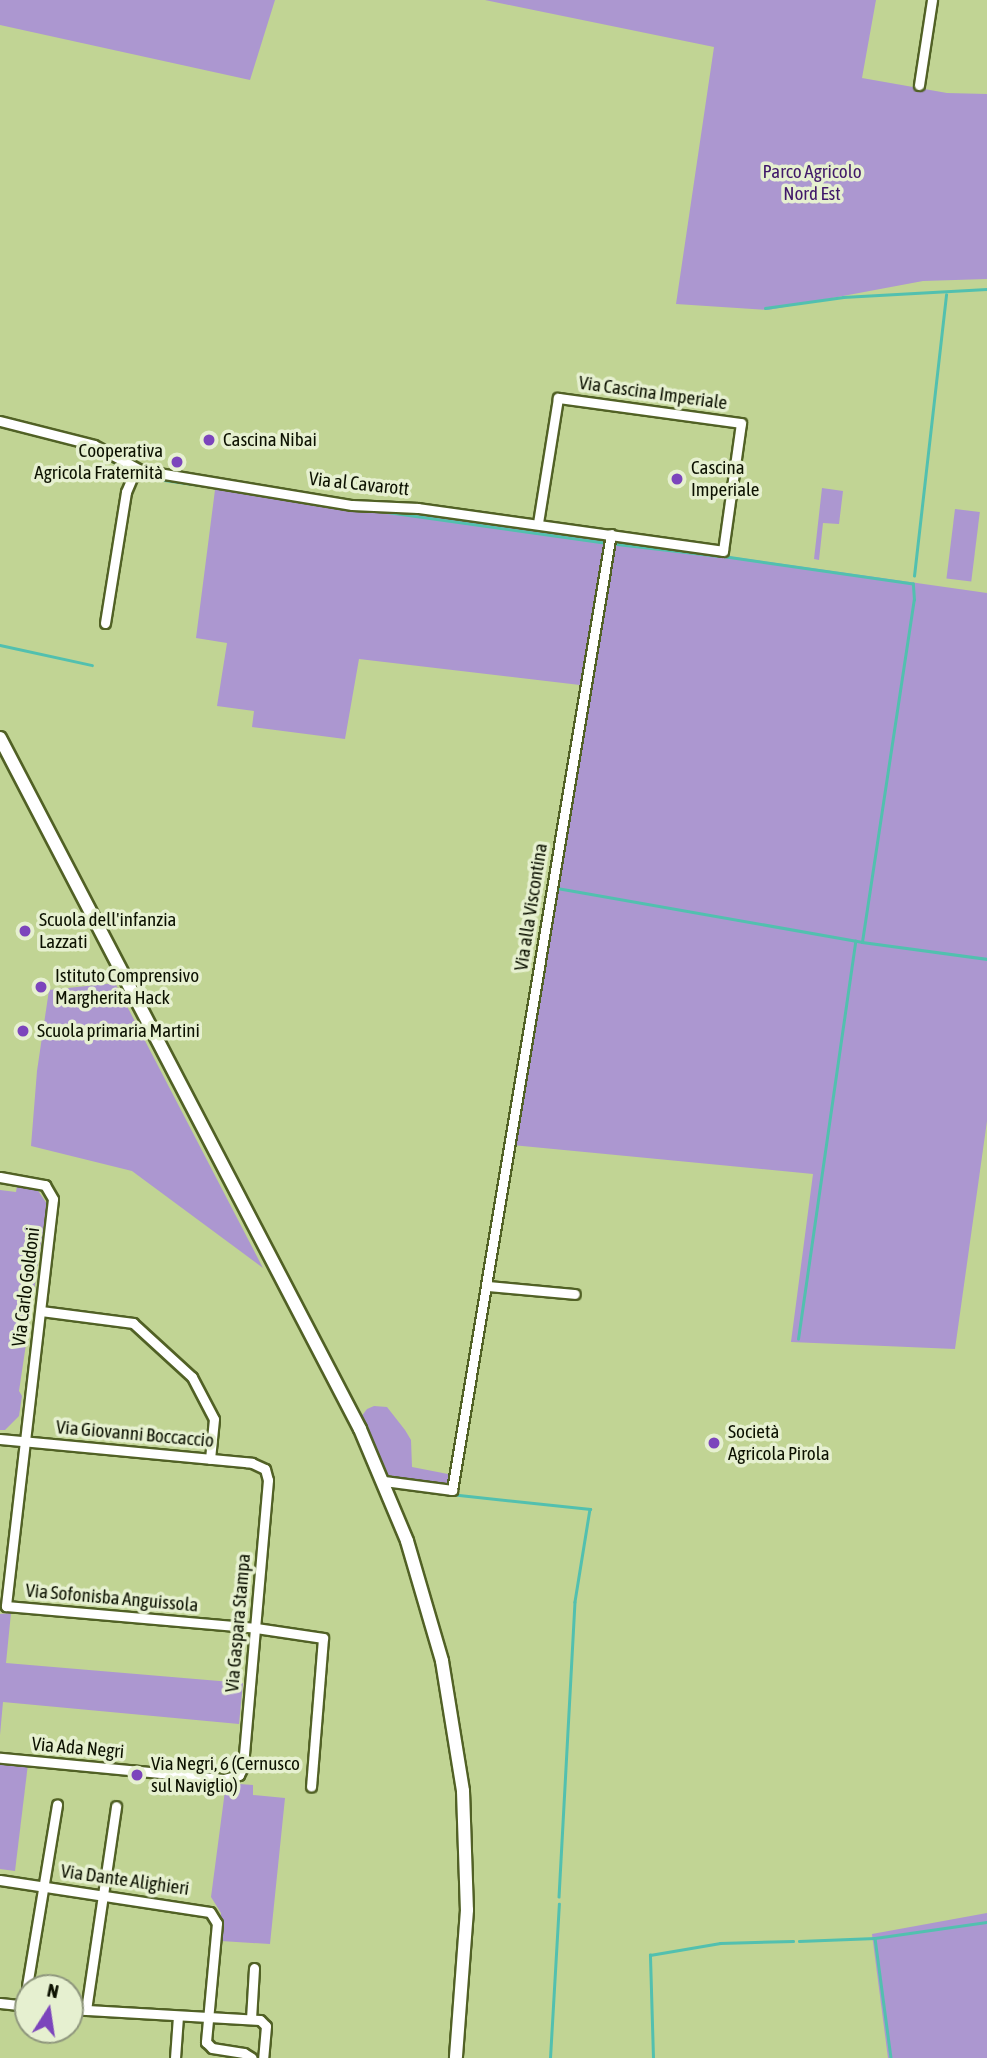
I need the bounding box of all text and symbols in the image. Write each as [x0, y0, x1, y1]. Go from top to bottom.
park label: Parco Agricolo Nord Est [762, 161, 862, 205]
street label: Via Cascina Imperiale [577, 371, 729, 415]
place label: Cascina Nibai [223, 429, 317, 451]
marker: Cascina Nibai [201, 432, 217, 448]
place label: Cooperativa Agricola Fraternità [34, 440, 163, 484]
marker: Cooperativa Agricola Fraternità [169, 454, 185, 470]
place label: Cascina Imperiale [691, 457, 759, 501]
street label: Via al Cavarott [308, 467, 410, 501]
marker: Cascina Imperiale [669, 471, 685, 487]
street label: Via alla Viscontina [510, 842, 552, 972]
place label: Scuola dell'infanzia Lazzati [39, 909, 176, 953]
marker: Scuola dell'infanzia Lazzati [17, 923, 33, 939]
place label: Istituto Comprensivo Margherita Hack [55, 965, 199, 1009]
marker: Istituto Comprensivo Margherita Hack [33, 979, 49, 995]
place label: Scuola primaria Martini [37, 1020, 200, 1042]
marker: Scuola primaria Martini [15, 1023, 31, 1039]
street label: Via Carlo Goldoni [7, 1226, 45, 1348]
street label: Via Giovanni Boccaccio [55, 1416, 215, 1452]
place label: Società Agricola Pirola [728, 1421, 830, 1465]
marker: Società Agricola Pirola [706, 1435, 722, 1451]
street label: Via Gaspara Stampa [221, 1553, 255, 1693]
street label: Via Sofonisba Anguissola [25, 1579, 199, 1617]
street label: Via Ada Negri [31, 1733, 125, 1763]
place label: Via Negri, 6 (Cernusco sul Naviglio) [151, 1753, 300, 1797]
marker: Via Negri, 6 (Cernusco sul Naviglio) [129, 1767, 145, 1783]
street label: Via Dante Alighieri [59, 1860, 191, 1900]
north arrow [14, 1974, 84, 2044]
text: N [45, 1978, 61, 2002]

